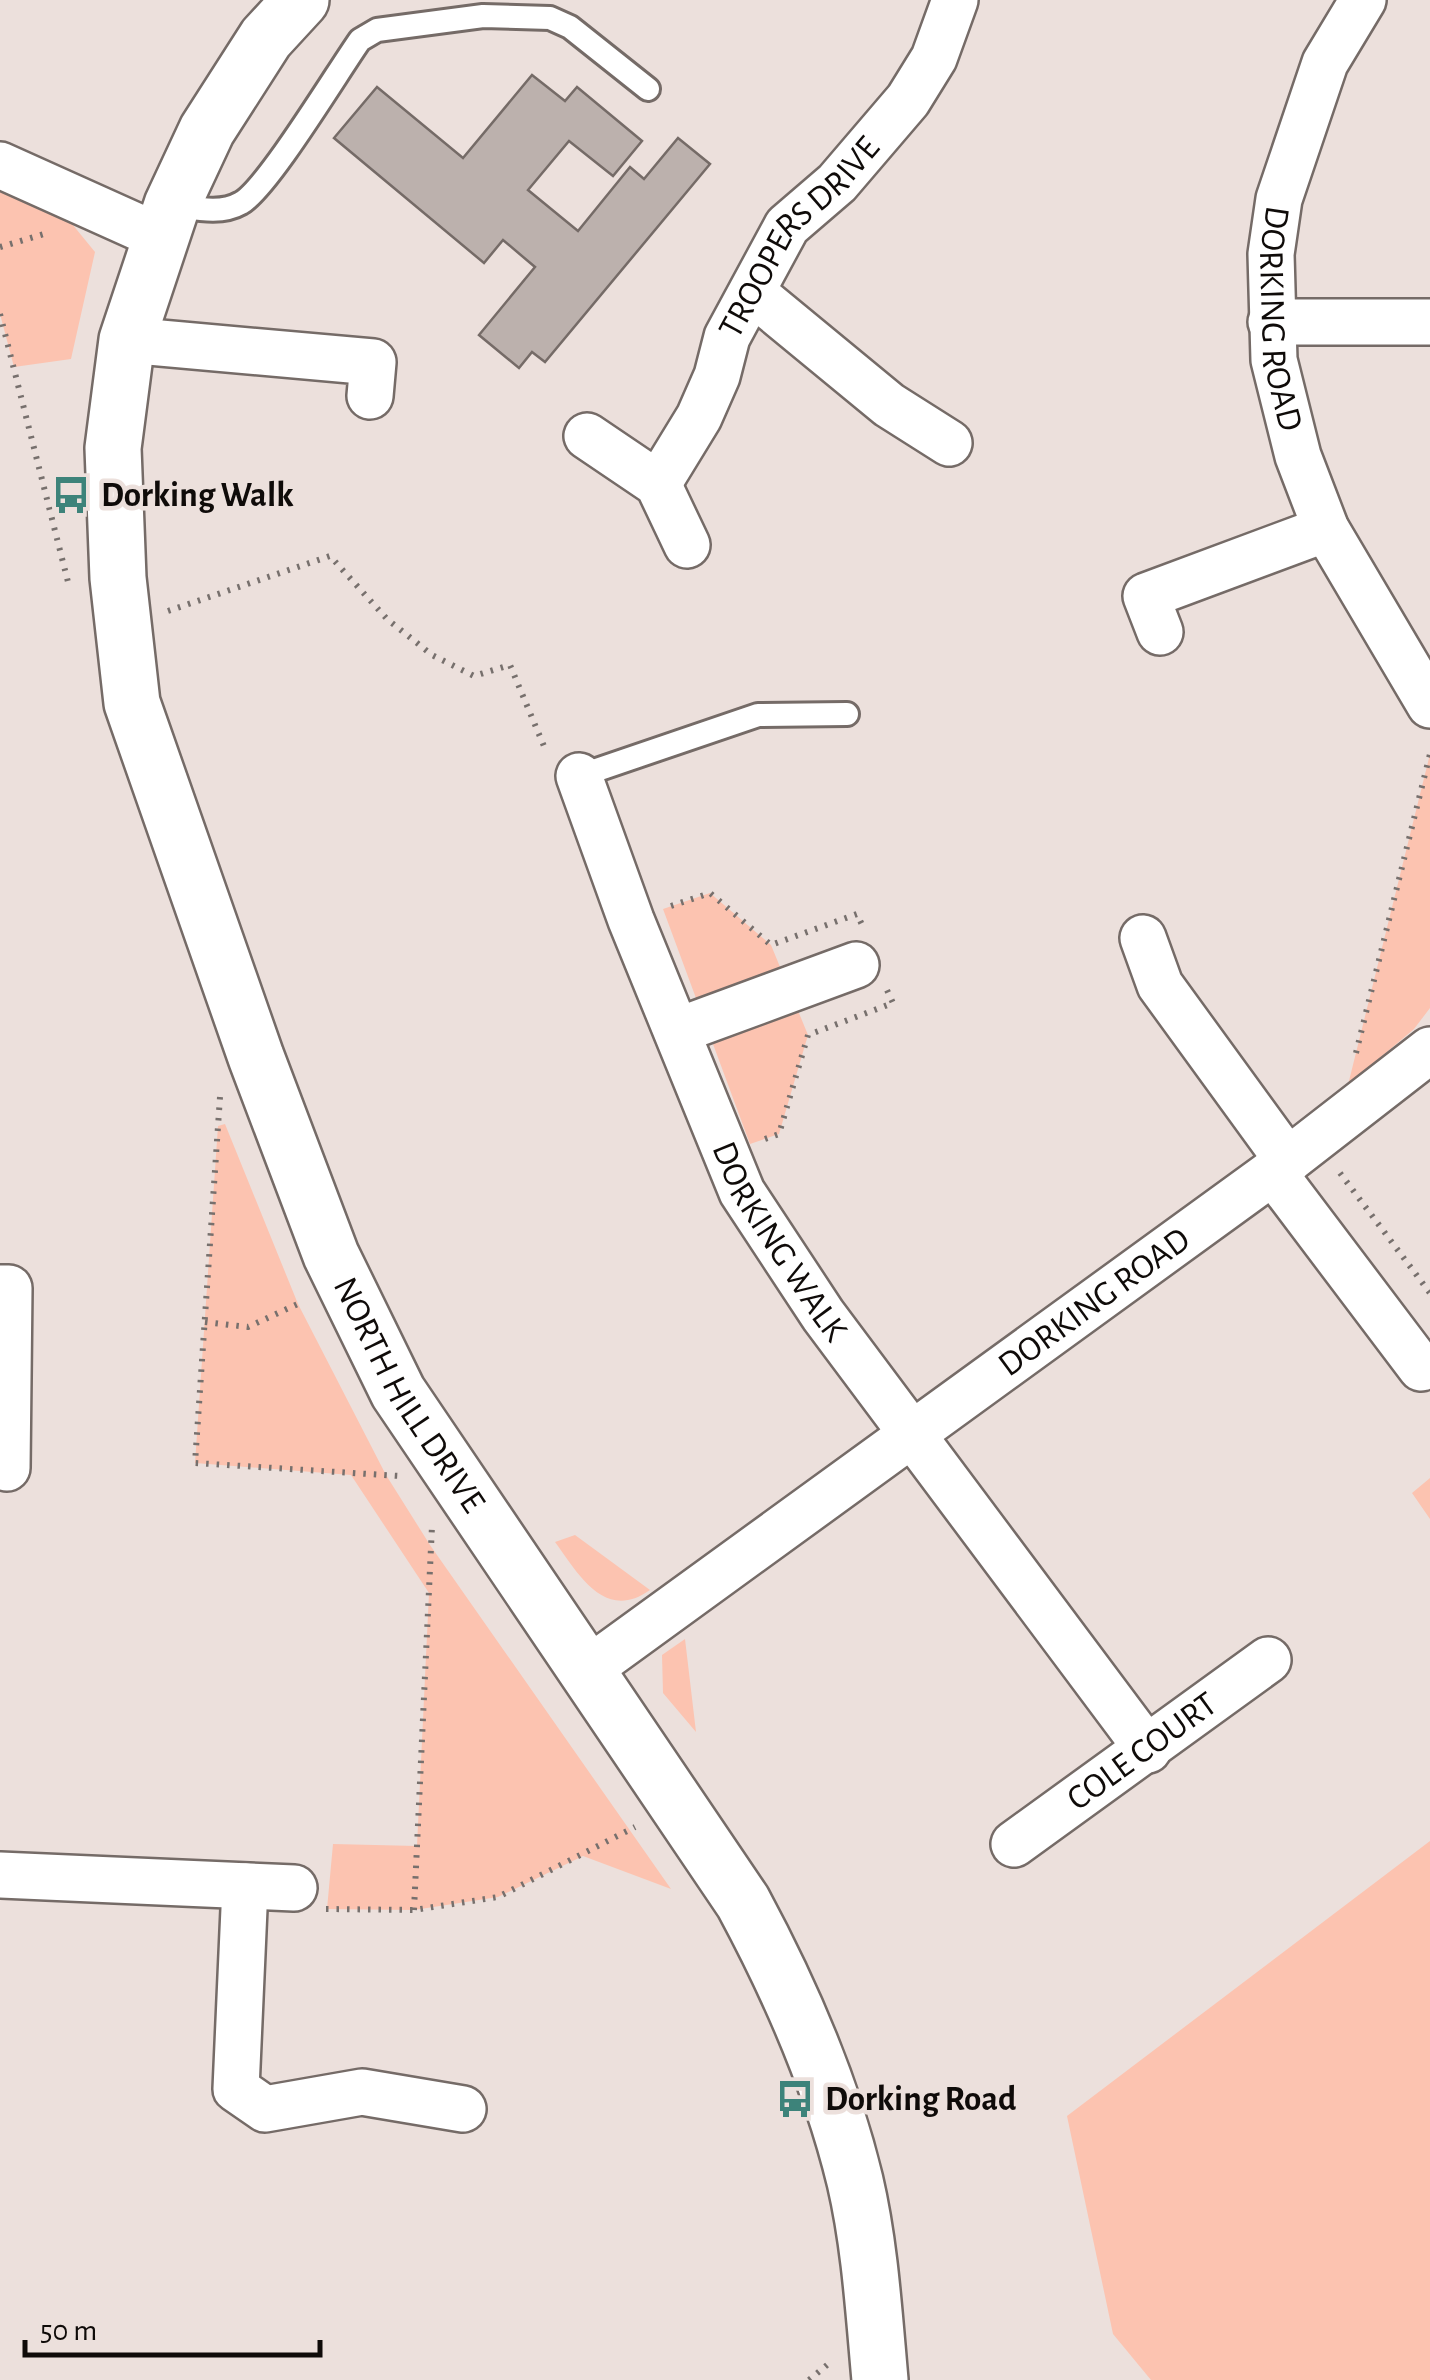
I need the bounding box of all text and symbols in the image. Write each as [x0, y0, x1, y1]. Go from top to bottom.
street label: TROOPERS DRIVE [713, 130, 886, 344]
street label: DORKING ROAD [1253, 204, 1309, 435]
bus stop icon: Dorking Walk [50, 474, 92, 516]
place label: Dorking Walk [101, 478, 294, 513]
street label: DORKING WALK [706, 1137, 854, 1348]
street label: DORKING ROAD [992, 1221, 1196, 1383]
street label: NORTH HILL DRIVE [327, 1272, 492, 1519]
street label: COLE COURT [1061, 1686, 1223, 1817]
bus stop icon: Dorking Road [774, 2078, 816, 2120]
place label: Dorking Road [825, 2082, 1017, 2117]
scale bar [25, 2295, 320, 2357]
text: 50 m [40, 2316, 97, 2346]

